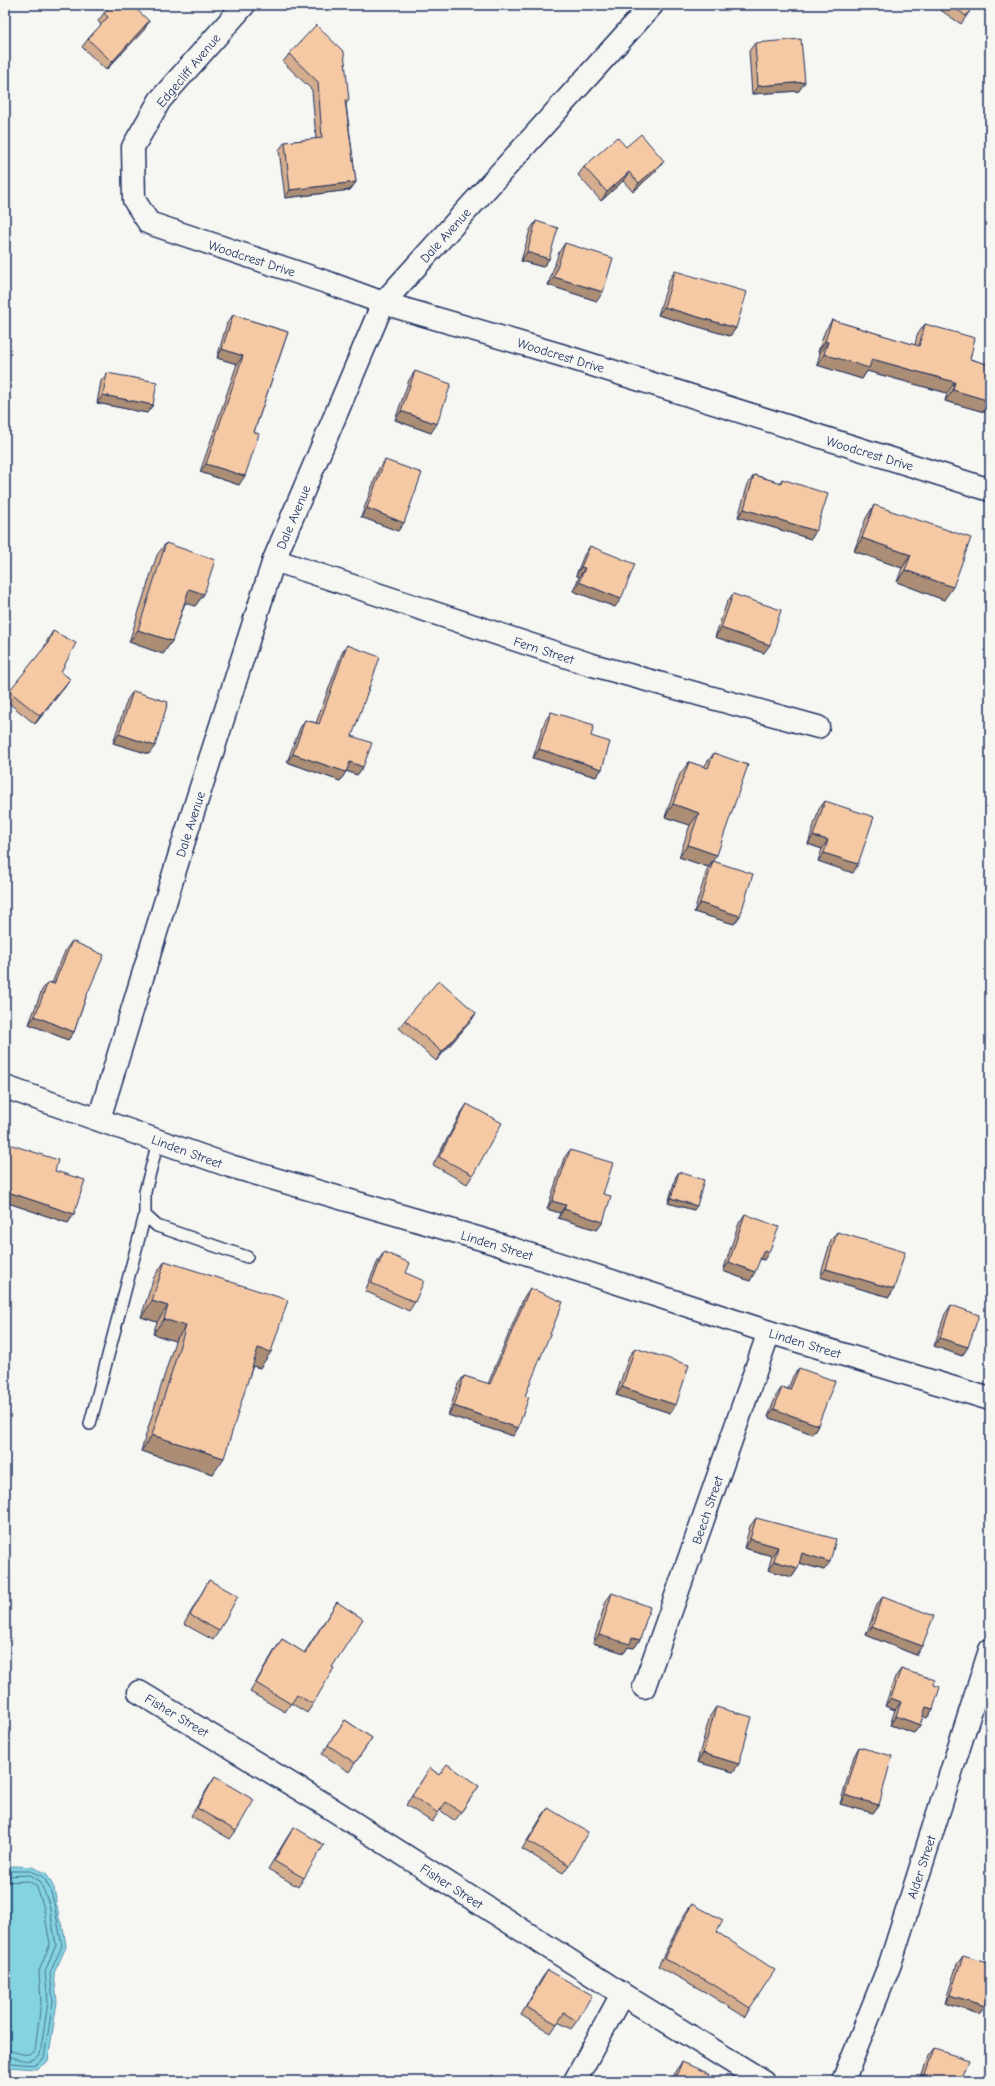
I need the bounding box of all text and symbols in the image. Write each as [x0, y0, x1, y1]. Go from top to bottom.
street label: Edgecliff Avenue [153, 30, 224, 110]
street label: Dale Avenue [417, 205, 474, 266]
street label: Woodcrest Drive [206, 237, 298, 280]
street label: Woodcrest Drive [515, 335, 607, 376]
street label: Woodcrest Drive [824, 433, 916, 474]
street label: Dale Avenue [273, 482, 314, 552]
street label: Fern Street [512, 634, 577, 668]
street label: Dale Avenue [173, 789, 208, 859]
street label: Linden Street [149, 1132, 225, 1172]
street label: Linden Street [459, 1227, 536, 1264]
street label: Linden Street [767, 1325, 844, 1362]
street label: Beech Street [689, 1473, 727, 1546]
street label: Fisher Street [142, 1691, 212, 1741]
street label: Alder Street [904, 1832, 939, 1901]
street label: Fisher Street [418, 1861, 487, 1913]

